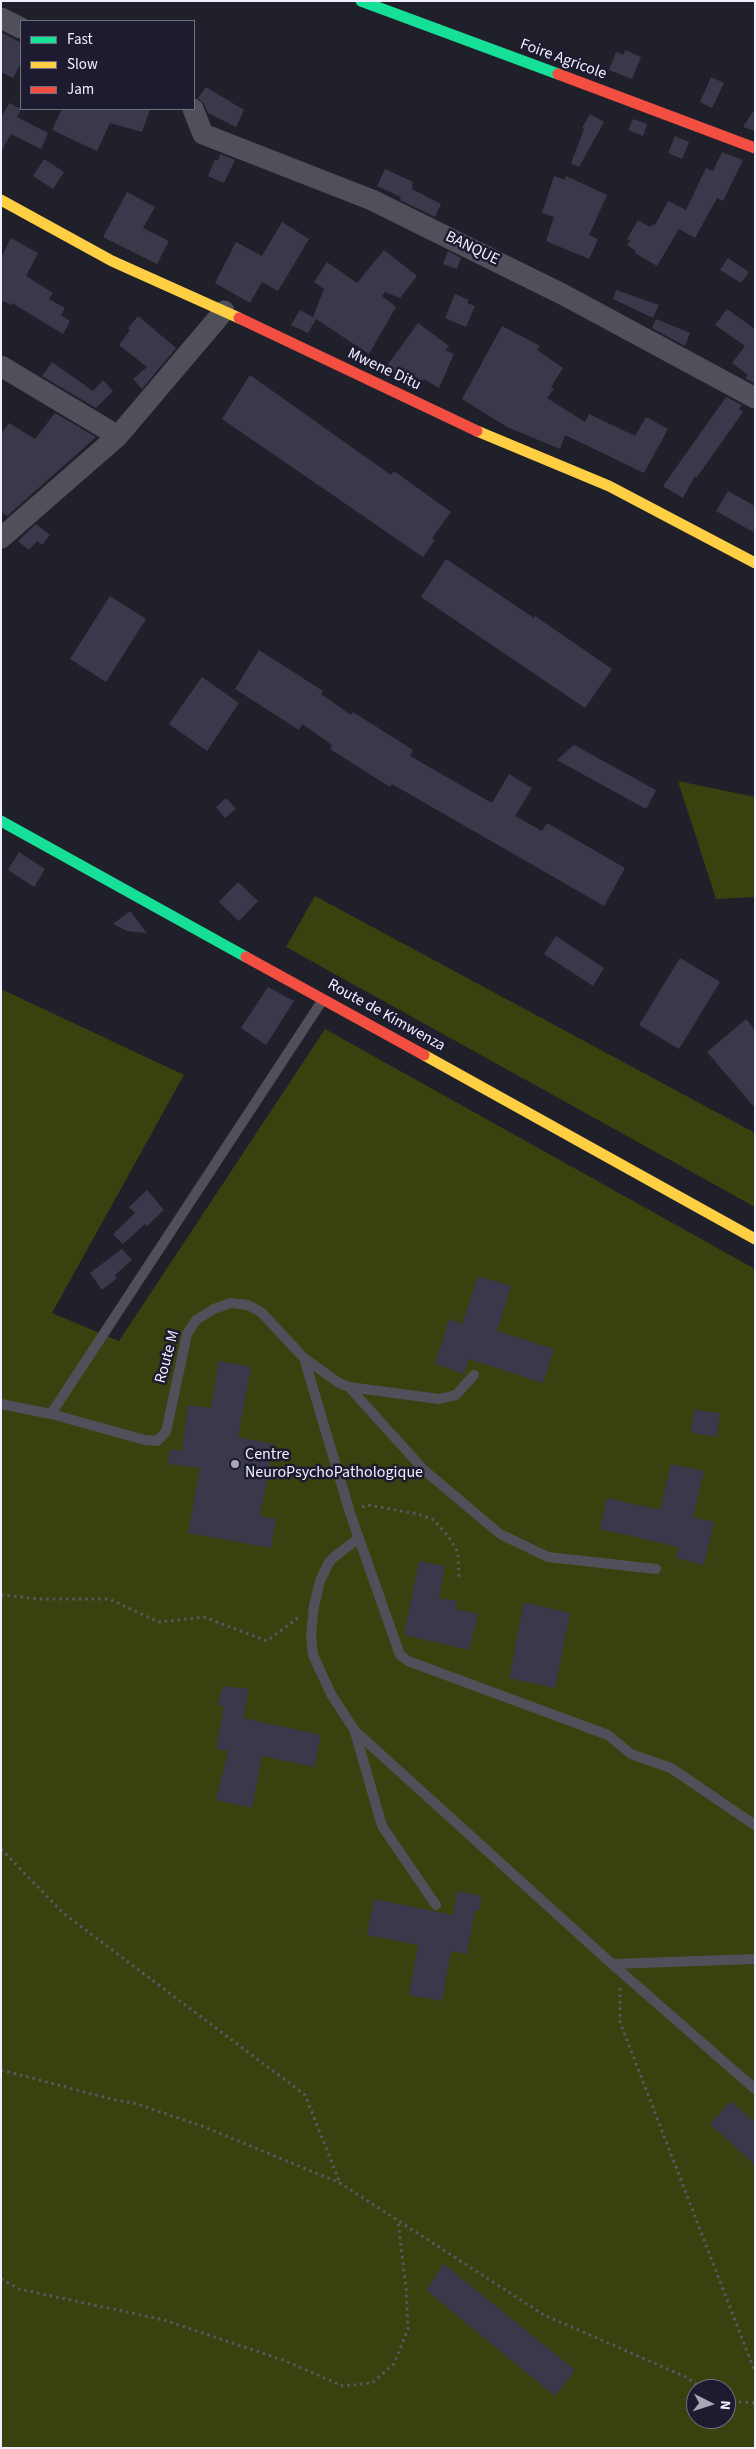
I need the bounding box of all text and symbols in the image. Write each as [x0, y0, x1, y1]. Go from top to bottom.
legend [20, 20, 195, 110]
text: Fast [67, 29, 93, 50]
street label: Foire Agricole [517, 35, 609, 85]
text: Slow [67, 54, 98, 75]
text: Jam [67, 79, 94, 100]
street label: BANQUE [442, 228, 502, 270]
street label: Mwene Ditu [344, 345, 424, 395]
street label: Route de Kimwenza [324, 976, 448, 1056]
street label: Route M [152, 1328, 184, 1386]
place label: Centre NeuroPsychoPathologique [245, 1445, 423, 1483]
marker: Centre NeuroPsychoPathologique [229, 1458, 241, 1470]
north arrow [686, 2379, 736, 2429]
text: N [715, 2400, 735, 2411]

